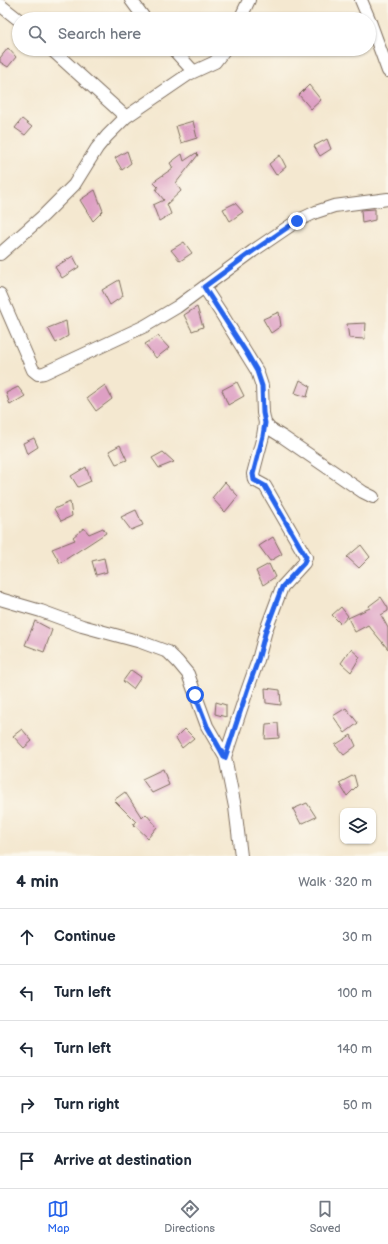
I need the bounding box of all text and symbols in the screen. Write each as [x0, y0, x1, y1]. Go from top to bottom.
search box [12, 12, 376, 56]
icon: search [26, 23, 48, 45]
text: Search here [58, 25, 141, 44]
route end [288, 212, 306, 230]
route start [186, 686, 204, 704]
map controls [340, 808, 376, 844]
button: layers [340, 808, 376, 844]
text: 4 min [16, 872, 59, 892]
text: Walk · 320 m [298, 874, 372, 890]
icon: ahead [16, 926, 38, 948]
text: Continue [54, 927, 116, 946]
text: 30 m [342, 929, 372, 945]
icon: left [16, 982, 38, 1004]
text: Turn left [54, 983, 111, 1002]
text: 100 m [337, 985, 372, 1001]
icon: left [16, 1038, 38, 1060]
text: Turn left [54, 1039, 111, 1058]
text: 140 m [337, 1041, 372, 1057]
icon: right [16, 1094, 38, 1116]
text: Turn right [54, 1095, 119, 1114]
text: 50 m [343, 1097, 372, 1113]
icon: arrive [16, 1150, 38, 1172]
text: Arrive at destination [54, 1151, 192, 1170]
tab: Map [47, 1198, 70, 1235]
tab: Directions [164, 1198, 215, 1235]
tab: Saved [310, 1198, 341, 1235]

